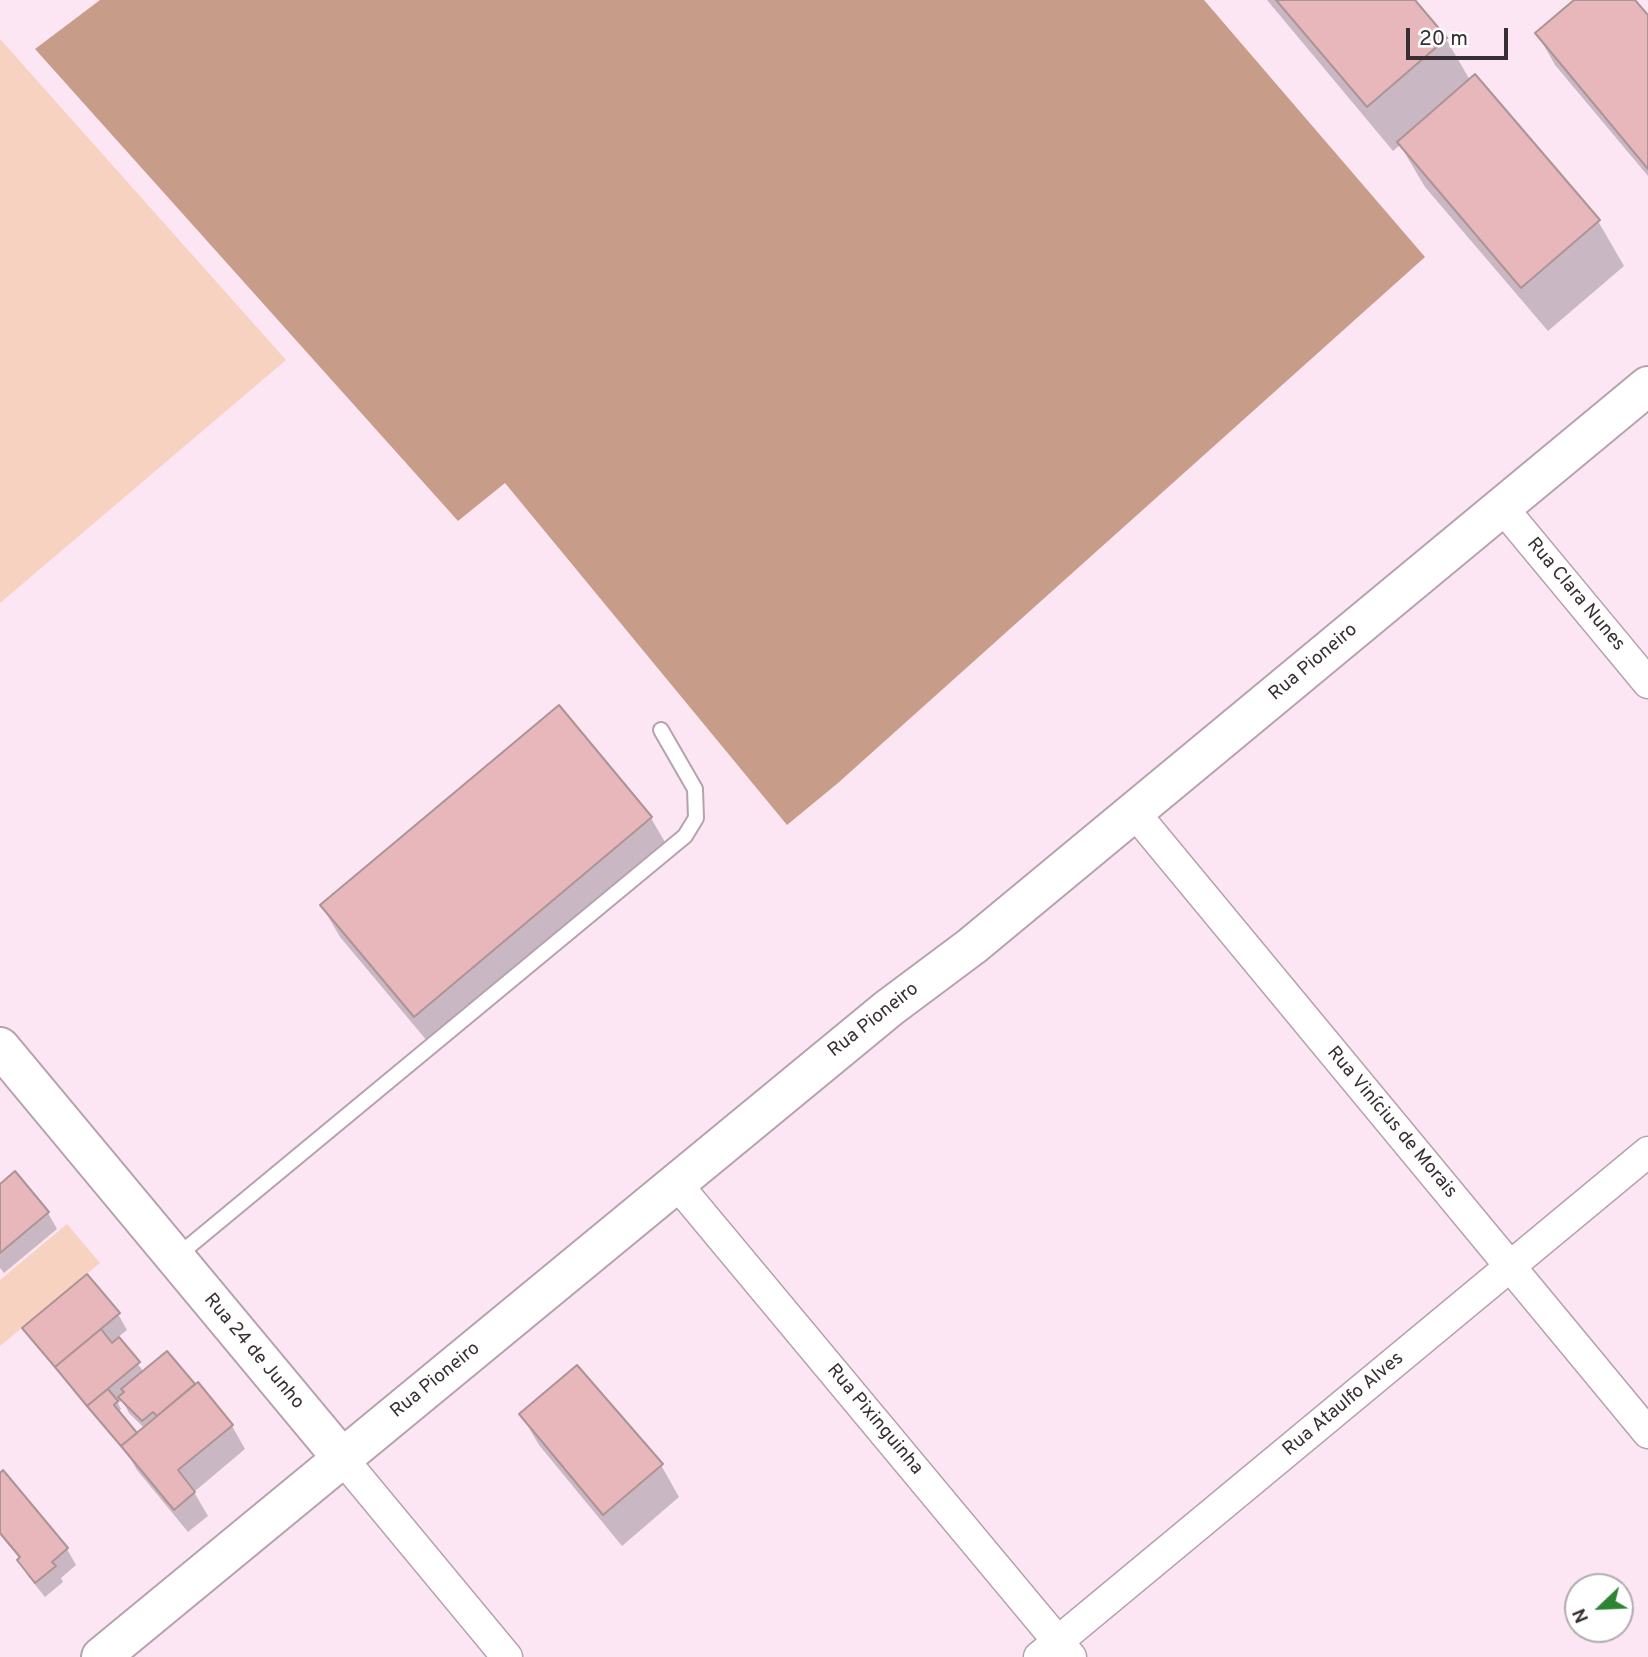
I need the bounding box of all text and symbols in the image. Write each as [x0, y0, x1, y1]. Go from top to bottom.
scale bar [1410, 14, 1512, 58]
text: 20 m [1419, 26, 1468, 53]
street label: Rua Clara Nunes [1521, 534, 1629, 656]
street label: Rua Pioneiro [1265, 619, 1363, 707]
street label: Rua Pioneiro [824, 979, 924, 1063]
street label: Rua Vinícius de Morais [1321, 1043, 1461, 1203]
street label: Rua 24 de Junho [198, 1289, 308, 1415]
street label: Rua Pioneiro [387, 1338, 485, 1424]
street label: Rua Ataulfo Alves [1279, 1348, 1409, 1462]
street label: Rua Pixinguinha [821, 1360, 927, 1480]
north arrow [1564, 1573, 1634, 1643]
text: N [1568, 1604, 1595, 1626]

